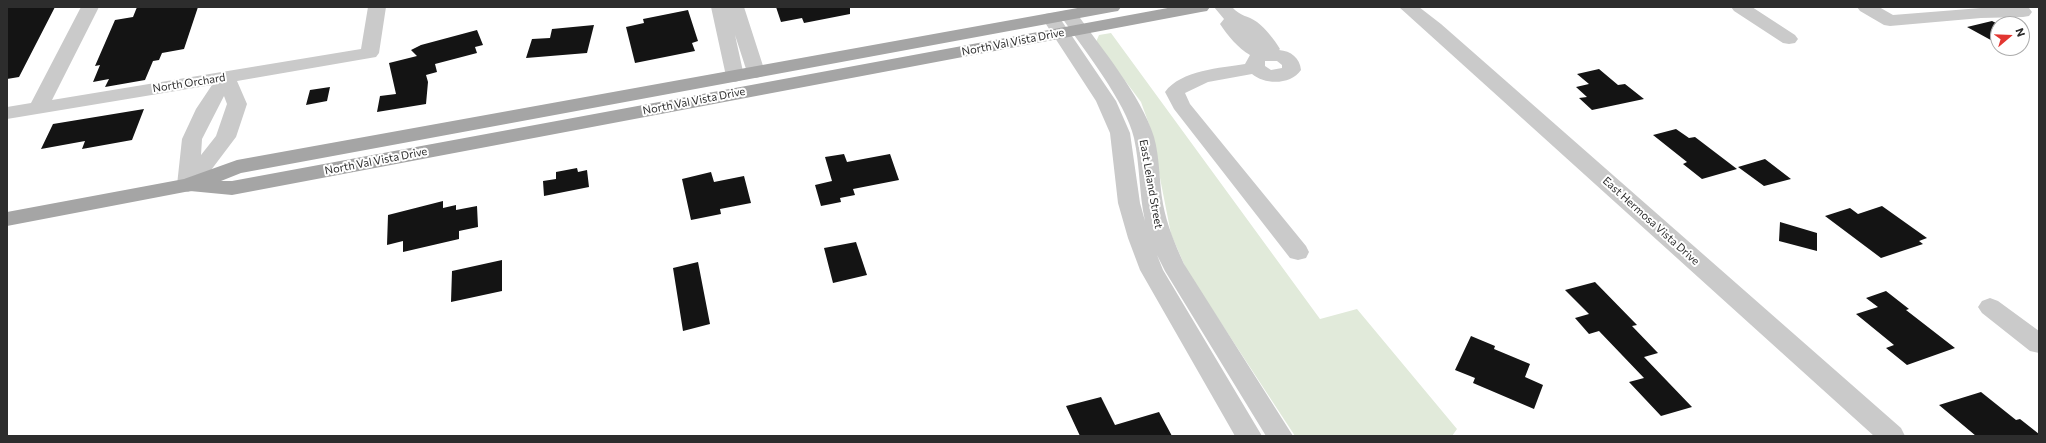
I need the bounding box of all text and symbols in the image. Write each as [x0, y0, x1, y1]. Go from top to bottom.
north arrow [1990, 16, 2030, 56]
street label: North Val Vista Drive [961, 26, 1065, 58]
text: N [2013, 26, 2028, 38]
street label: North Orchard [152, 71, 226, 95]
street label: North Val Vista Drive [642, 85, 746, 117]
street label: East Leland Street [1137, 138, 1165, 230]
street label: North Val Vista Drive [324, 145, 428, 177]
street label: East Hermosa Vista Drive [1600, 174, 1702, 268]

